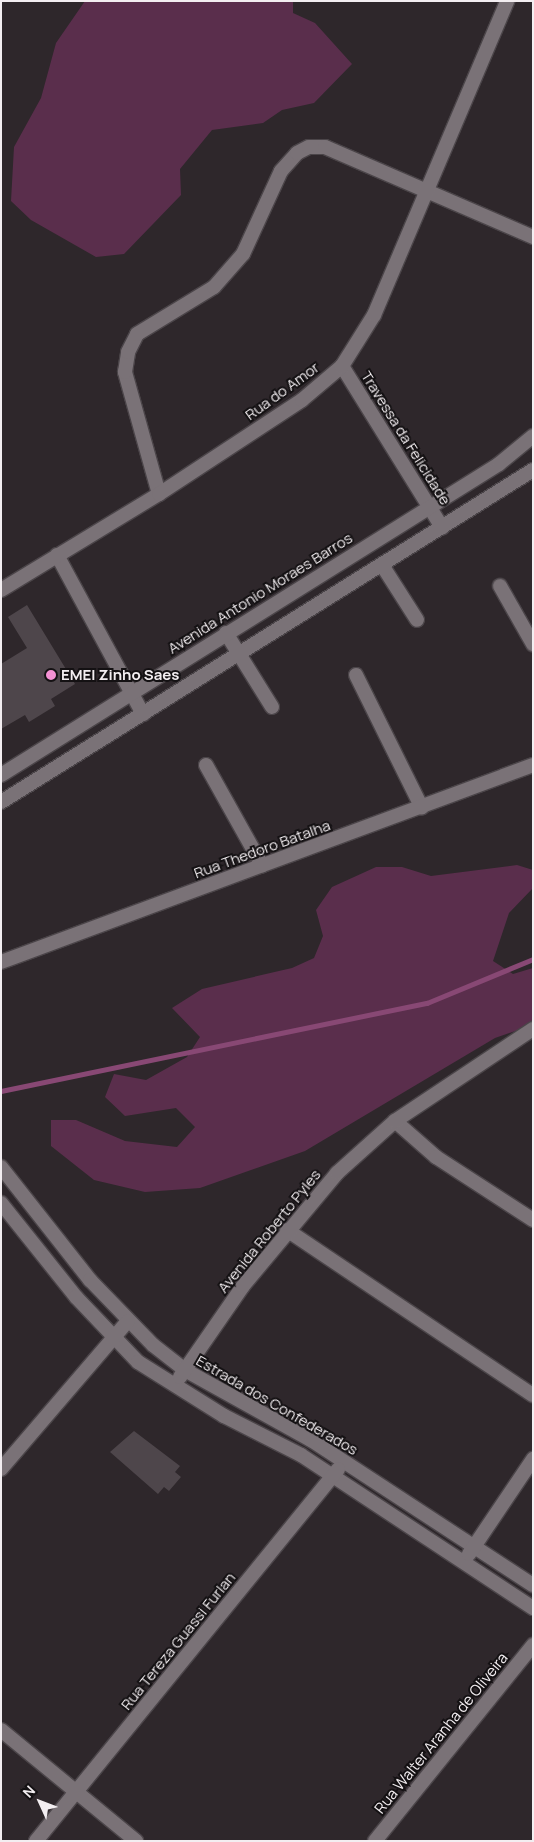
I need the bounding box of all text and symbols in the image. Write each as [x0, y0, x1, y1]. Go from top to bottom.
street label: Rua do Amor [242, 358, 322, 424]
street label: Travessa da Felicidade [357, 368, 455, 508]
street label: Avenida Antonio Moraes Barros [164, 529, 356, 657]
place label: EMEI Zinho Saes [61, 666, 179, 684]
marker: EMEI Zinho Saes [45, 669, 57, 681]
street label: Rua Thedoro Batalha [191, 816, 333, 882]
street label: Avenida Roberto Pyles [214, 1166, 324, 1296]
street label: Estrada dos Confederados [193, 1351, 361, 1459]
street label: Rua Tereza Guassi Furlan [117, 1569, 239, 1713]
street label: Rua Walter Aranha de Oliveira [371, 1649, 511, 1817]
north arrow [15, 1777, 65, 1827]
text: N [18, 1781, 39, 1802]

